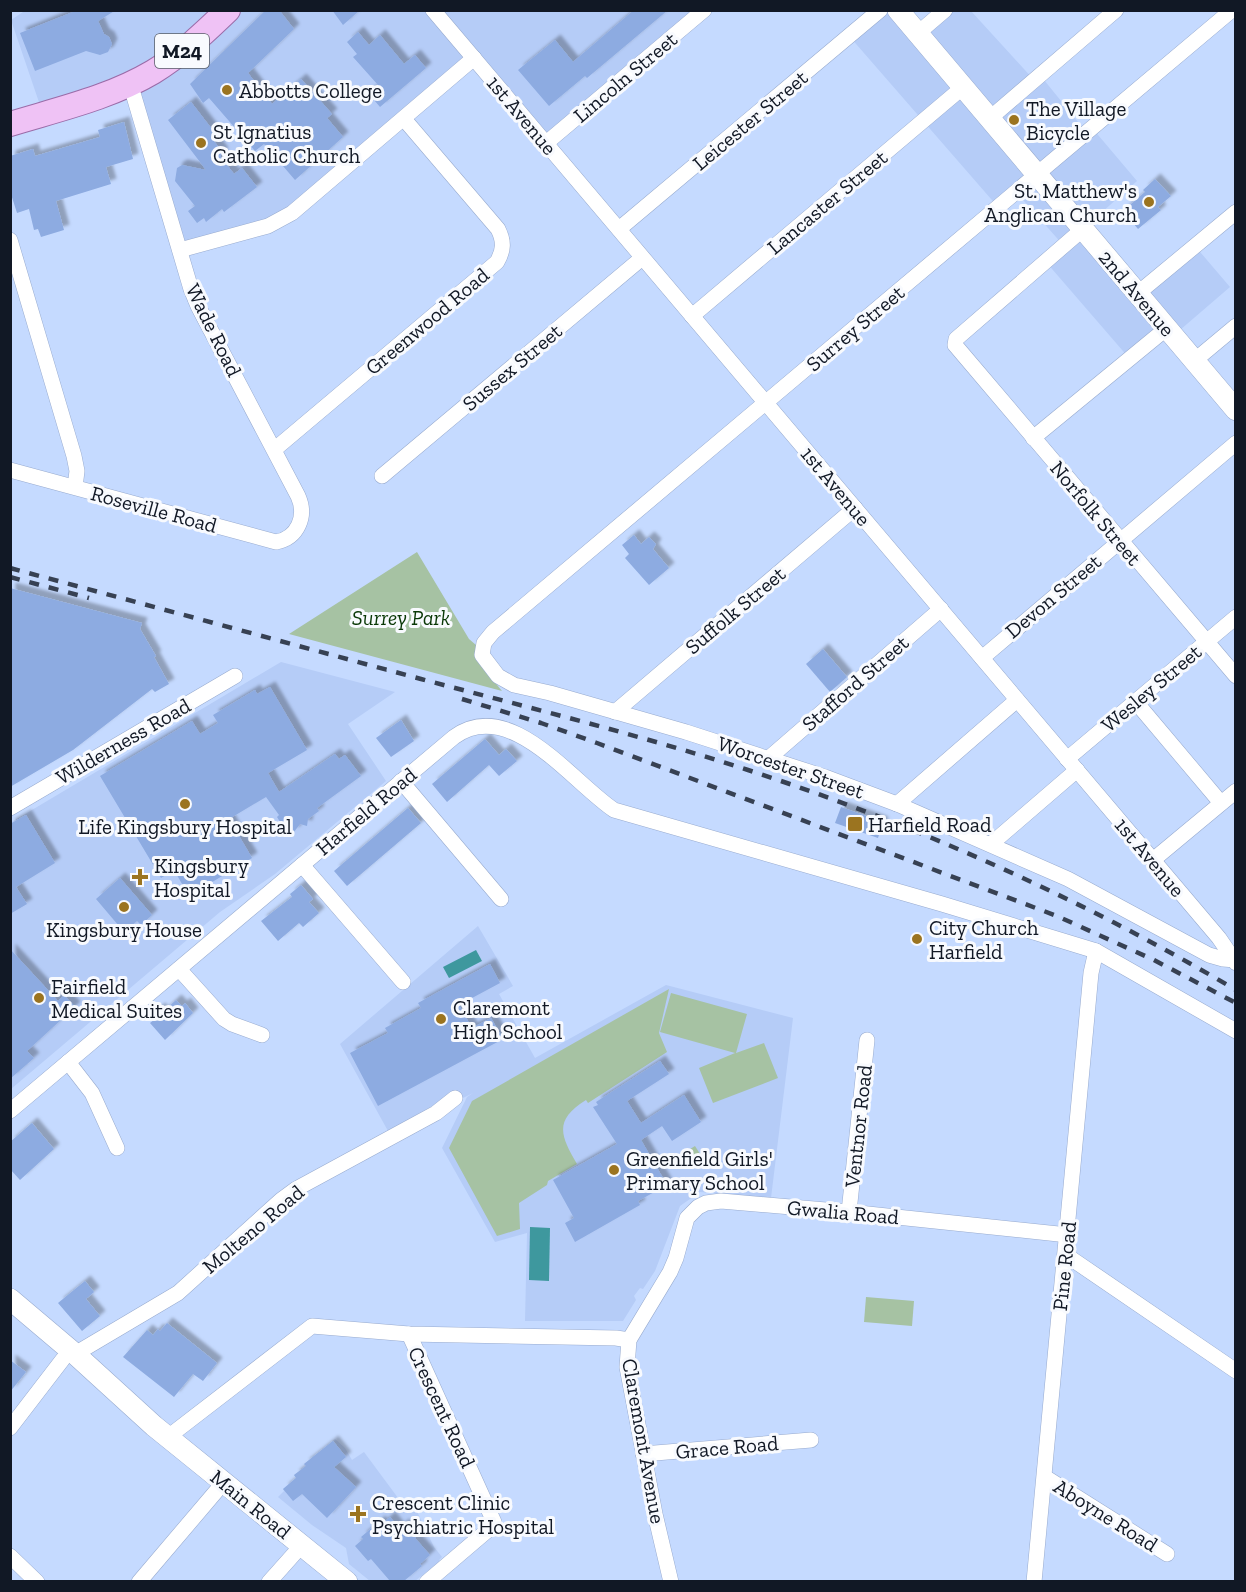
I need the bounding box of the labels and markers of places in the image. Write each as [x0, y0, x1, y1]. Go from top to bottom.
place label: Abbotts College [239, 78, 382, 103]
marker: Abbotts College [220, 83, 234, 97]
place label: The Village Bicycle [1026, 96, 1127, 145]
marker: The Village Bicycle [1007, 113, 1021, 127]
place label: St Ignatius Catholic Church [213, 119, 361, 168]
marker: St Ignatius Catholic Church [194, 136, 208, 150]
place label: St. Matthew's Anglican Church [984, 178, 1137, 227]
marker: St. Matthew's Anglican Church [1142, 195, 1156, 209]
marker: Life Kingsbury Hospital [178, 797, 192, 811]
place label: Harfield Road [868, 812, 992, 837]
place label: Life Kingsbury Hospital [78, 814, 292, 839]
marker: Harfield Road [846, 815, 864, 833]
place label: Kingsbury Hospital [154, 853, 249, 902]
marker: Kingsbury Hospital [131, 868, 149, 886]
marker: Kingsbury House [117, 900, 131, 914]
place label: City Church Harfield [929, 915, 1039, 964]
place label: Kingsbury House [46, 917, 202, 942]
marker: City Church Harfield [910, 932, 924, 946]
place label: Fairfield Medical Suites [51, 974, 182, 1023]
marker: Fairfield Medical Suites [32, 991, 46, 1005]
place label: Claremont High School [453, 995, 563, 1044]
marker: Claremont High School [434, 1012, 448, 1026]
place label: Greenfield Girls' Primary School [626, 1146, 773, 1195]
marker: Greenfield Girls' Primary School [607, 1163, 621, 1177]
place label: Crescent Clinic Psychiatric Hospital [372, 1490, 555, 1539]
marker: Crescent Clinic Psychiatric Hospital [349, 1505, 367, 1523]

